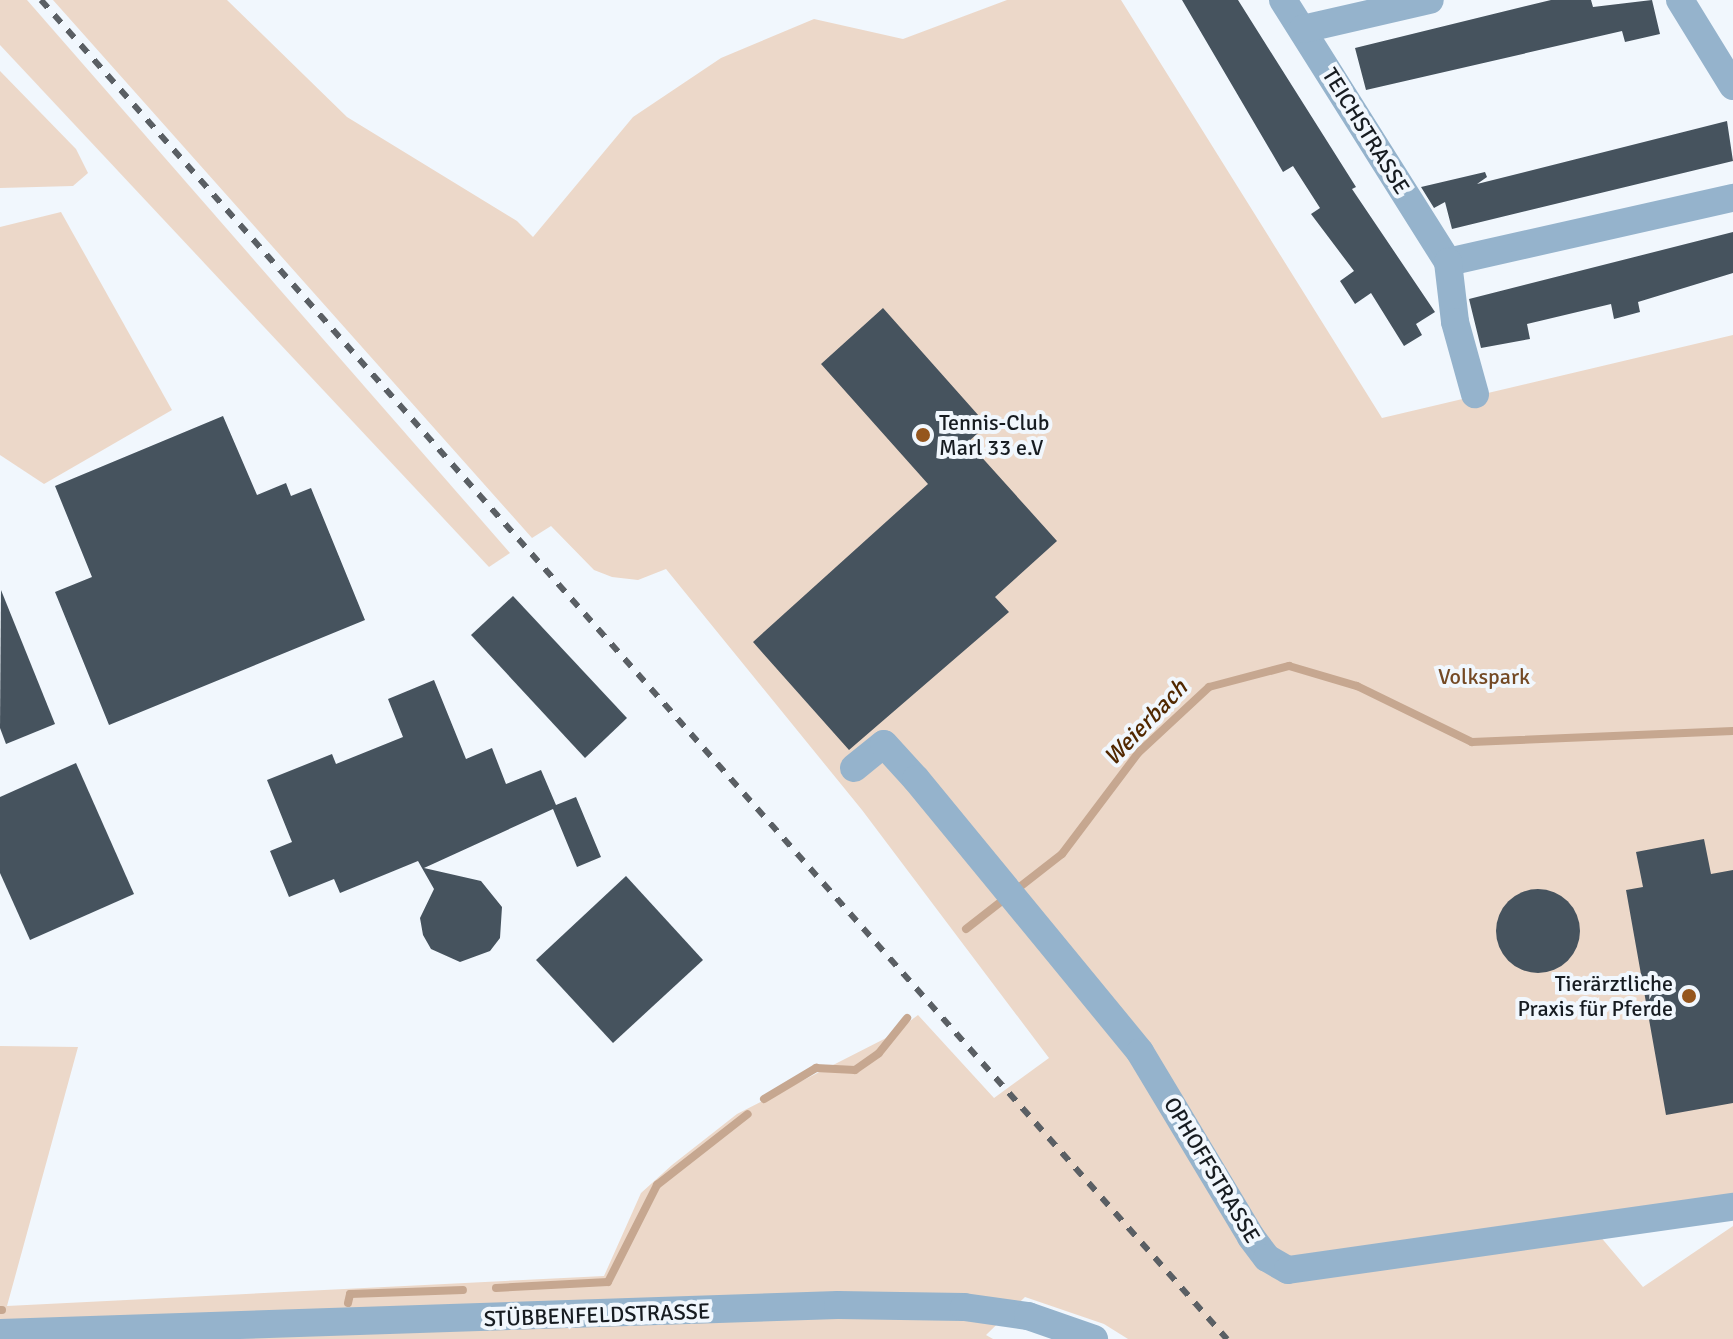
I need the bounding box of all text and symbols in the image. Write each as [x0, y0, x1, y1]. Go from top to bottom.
street label: TEICHSTRASSE [1317, 63, 1415, 199]
place label: Tennis-Club Marl 33 e.V [939, 409, 1049, 460]
marker: Tennis-Club Marl 33 e.V [914, 426, 932, 444]
park label: Volkspark [1438, 664, 1530, 690]
water label: Weierbach [1098, 674, 1194, 772]
place label: Tierärztliche Praxis für Pferde [1517, 970, 1673, 1022]
marker: Tierärztliche Praxis für Pferde [1680, 987, 1698, 1005]
street label: OPHOFFSTRASSE [1158, 1092, 1266, 1248]
street label: STÜBBENFELDSTRASSE [483, 1298, 711, 1332]

